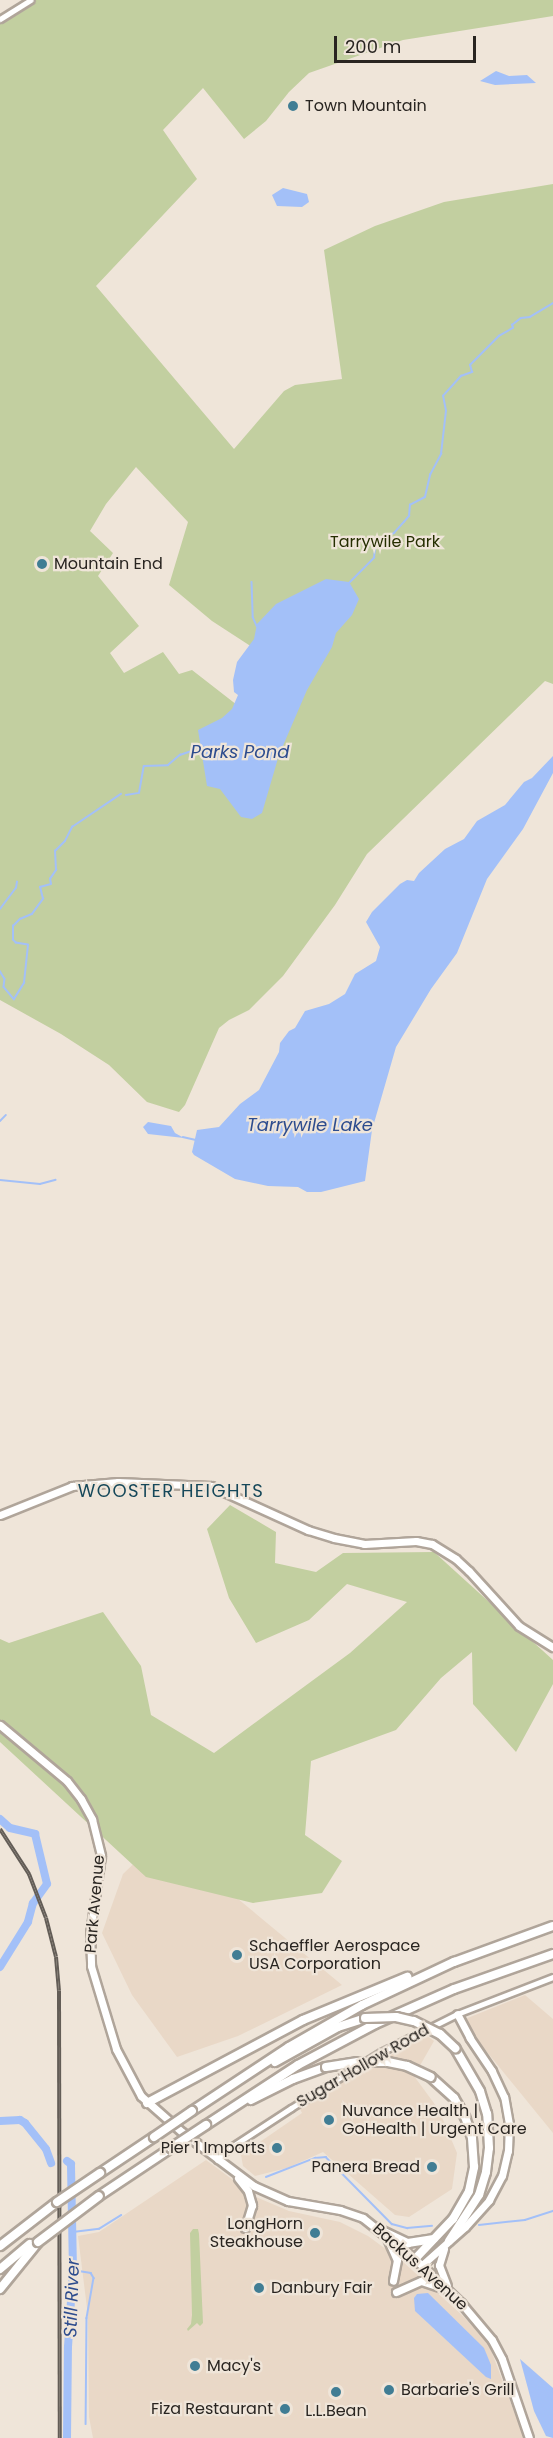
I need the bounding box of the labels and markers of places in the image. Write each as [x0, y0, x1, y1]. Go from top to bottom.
place label: Town Mountain [305, 96, 427, 116]
marker: Town Mountain [286, 99, 300, 113]
place label: Mountain End [54, 554, 163, 574]
marker: Mountain End [35, 557, 49, 571]
place label: Schaeffler Aerospace USA Corporation [249, 1936, 420, 1974]
marker: Schaeffler Aerospace USA Corporation [230, 1948, 244, 1962]
place label: Nuvance Health | GoHealth | Urgent Care [342, 2101, 527, 2139]
marker: Nuvance Health | GoHealth | Urgent Care [320, 2111, 338, 2129]
place label: Pier 1 Imports [161, 2138, 265, 2158]
marker: Pier 1 Imports [270, 2141, 284, 2155]
place label: Panera Bread [311, 2157, 420, 2177]
marker: Panera Bread [425, 2160, 439, 2174]
place label: LongHorn Steakhouse [210, 2214, 303, 2252]
marker: LongHorn Steakhouse [308, 2226, 322, 2240]
place label: Danbury Fair [271, 2278, 372, 2298]
marker: Danbury Fair [252, 2281, 266, 2295]
place label: Macy's [207, 2356, 261, 2376]
marker: Macy's [188, 2359, 202, 2373]
place label: Barbarie's Grill [401, 2380, 514, 2400]
marker: Barbarie's Grill [382, 2383, 396, 2397]
marker: L.L.Bean [329, 2385, 343, 2399]
place label: Fiza Restaurant [151, 2399, 273, 2419]
place label: L.L.Bean [305, 2401, 367, 2421]
marker: Fiza Restaurant [278, 2402, 292, 2416]

